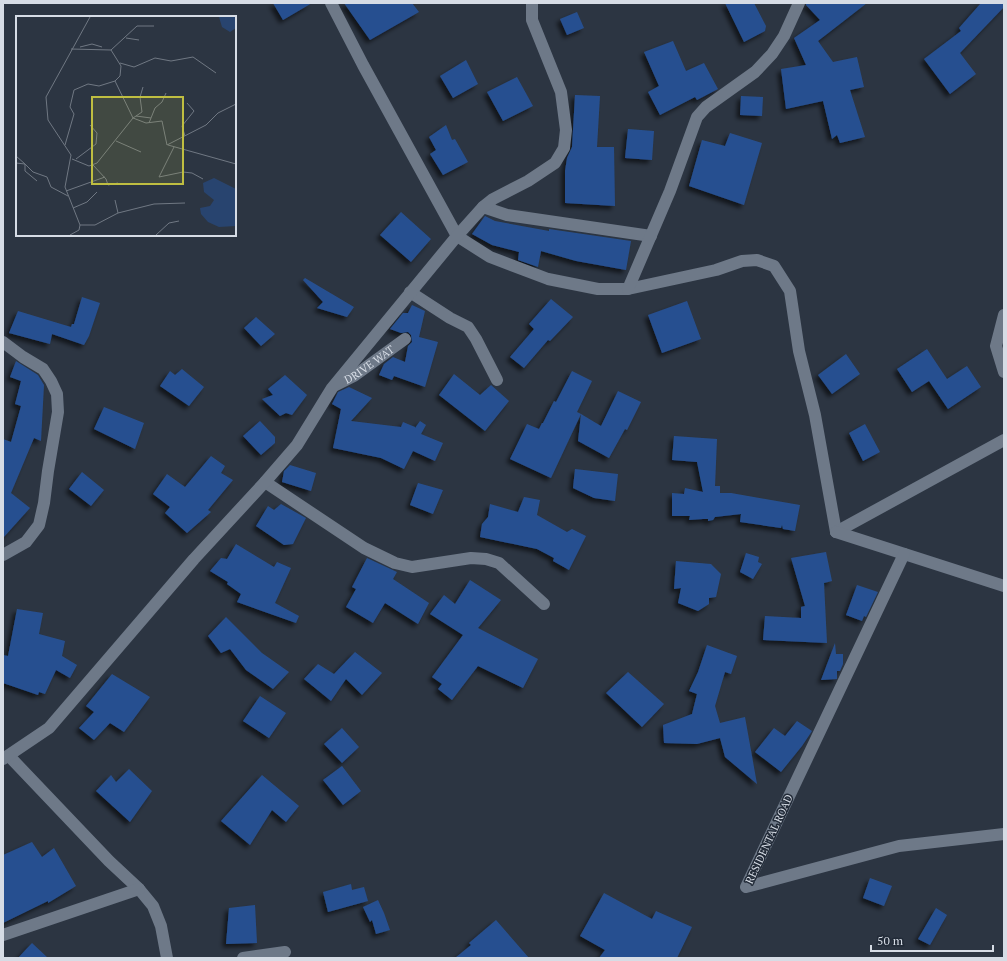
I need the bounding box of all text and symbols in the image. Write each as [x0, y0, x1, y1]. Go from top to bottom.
inset map [16, 16, 236, 236]
street label: DRIVE WAT [342, 342, 397, 387]
street label: RESIDENTAL ROAD [742, 792, 796, 886]
scale bar [871, 927, 993, 953]
text: 50 m [877, 933, 904, 948]

